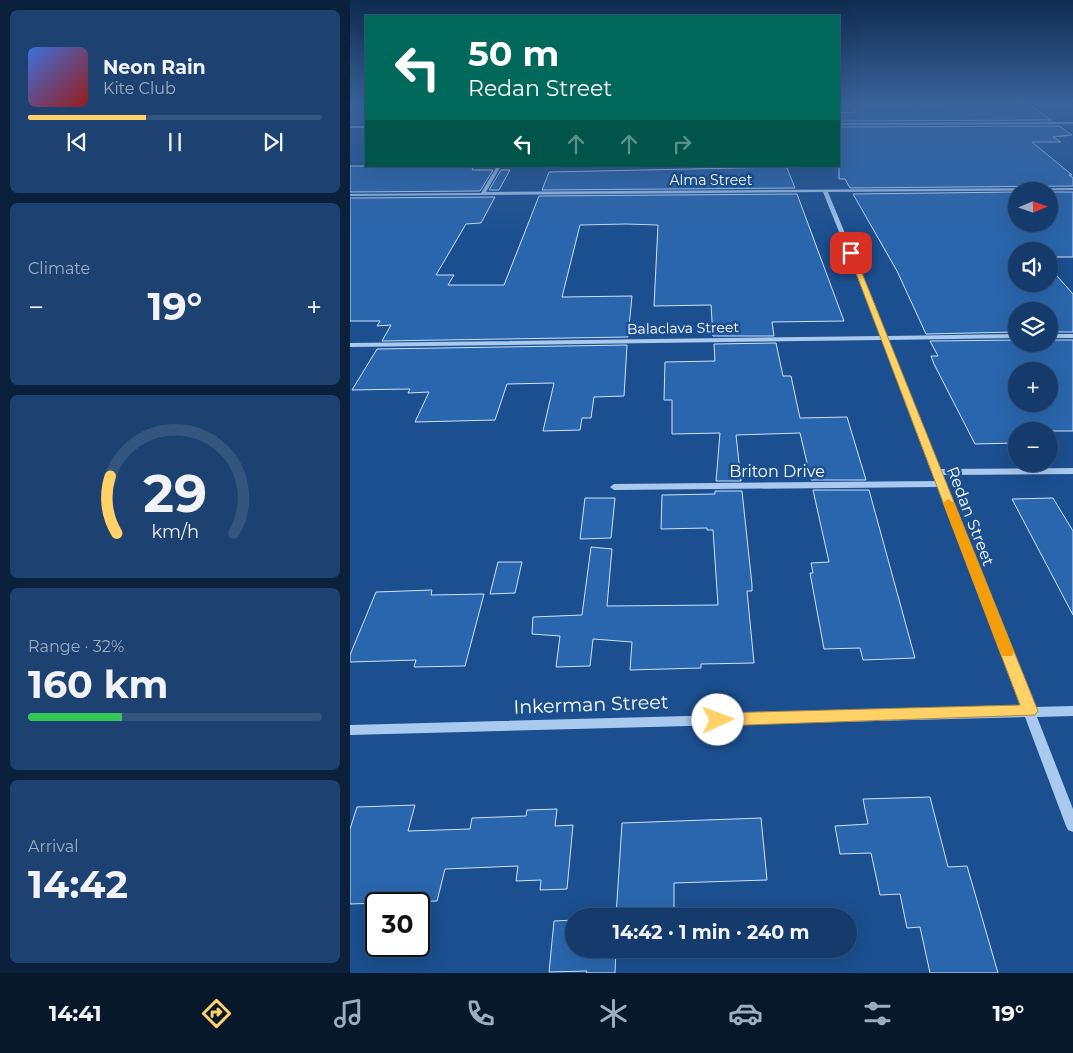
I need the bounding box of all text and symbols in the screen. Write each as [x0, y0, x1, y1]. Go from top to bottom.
text: 50 m [468, 32, 559, 75]
icon: left [385, 35, 450, 100]
text: Neon Rain [103, 56, 206, 79]
text: Redan Street [468, 75, 612, 102]
text: Kite Club [103, 79, 176, 98]
icon: previous [63, 128, 91, 156]
icon: pause [161, 128, 189, 156]
icon: next [259, 128, 287, 156]
icon: left [509, 130, 537, 158]
icon: ahead [562, 130, 590, 158]
icon: ahead [615, 130, 643, 158]
icon: right [668, 130, 696, 158]
street label: Alma Street [670, 171, 753, 189]
north arrow [1008, 182, 1058, 232]
map controls [1008, 182, 1058, 472]
pin [830, 232, 872, 274]
icon: arrive [837, 239, 865, 267]
button: sound [1008, 242, 1058, 292]
text: Climate [28, 259, 90, 278]
text: 19° [148, 283, 203, 330]
text: − [28, 290, 44, 324]
text: + [306, 290, 322, 324]
button: layers [1008, 302, 1058, 352]
street label: Balaclava Street [627, 318, 739, 338]
button: + [1008, 362, 1058, 412]
button: − [1008, 422, 1058, 472]
text: 29 [143, 462, 207, 525]
street label: Briton Drive [729, 462, 825, 481]
street label: Redan Street [943, 464, 998, 569]
text: km/h [151, 521, 199, 542]
text: Range · 32% [28, 637, 124, 656]
text: 160 km [28, 661, 168, 708]
street label: Inkerman Street [513, 690, 669, 719]
position arrow [691, 693, 743, 745]
text: Arrival [28, 837, 78, 856]
text: 14:42 [28, 861, 128, 908]
speed limit sign: 30 [365, 892, 430, 957]
text: 14:42 · 1 min · 240 m [613, 921, 809, 944]
icon: directions [199, 996, 234, 1031]
icon: music [331, 996, 366, 1031]
icon: phone [463, 996, 498, 1031]
icon: climate [596, 996, 631, 1031]
icon: car [728, 996, 763, 1031]
icon: filters [860, 996, 895, 1031]
text: 14:41 [49, 1000, 102, 1027]
text: 19° [992, 1000, 1024, 1027]

